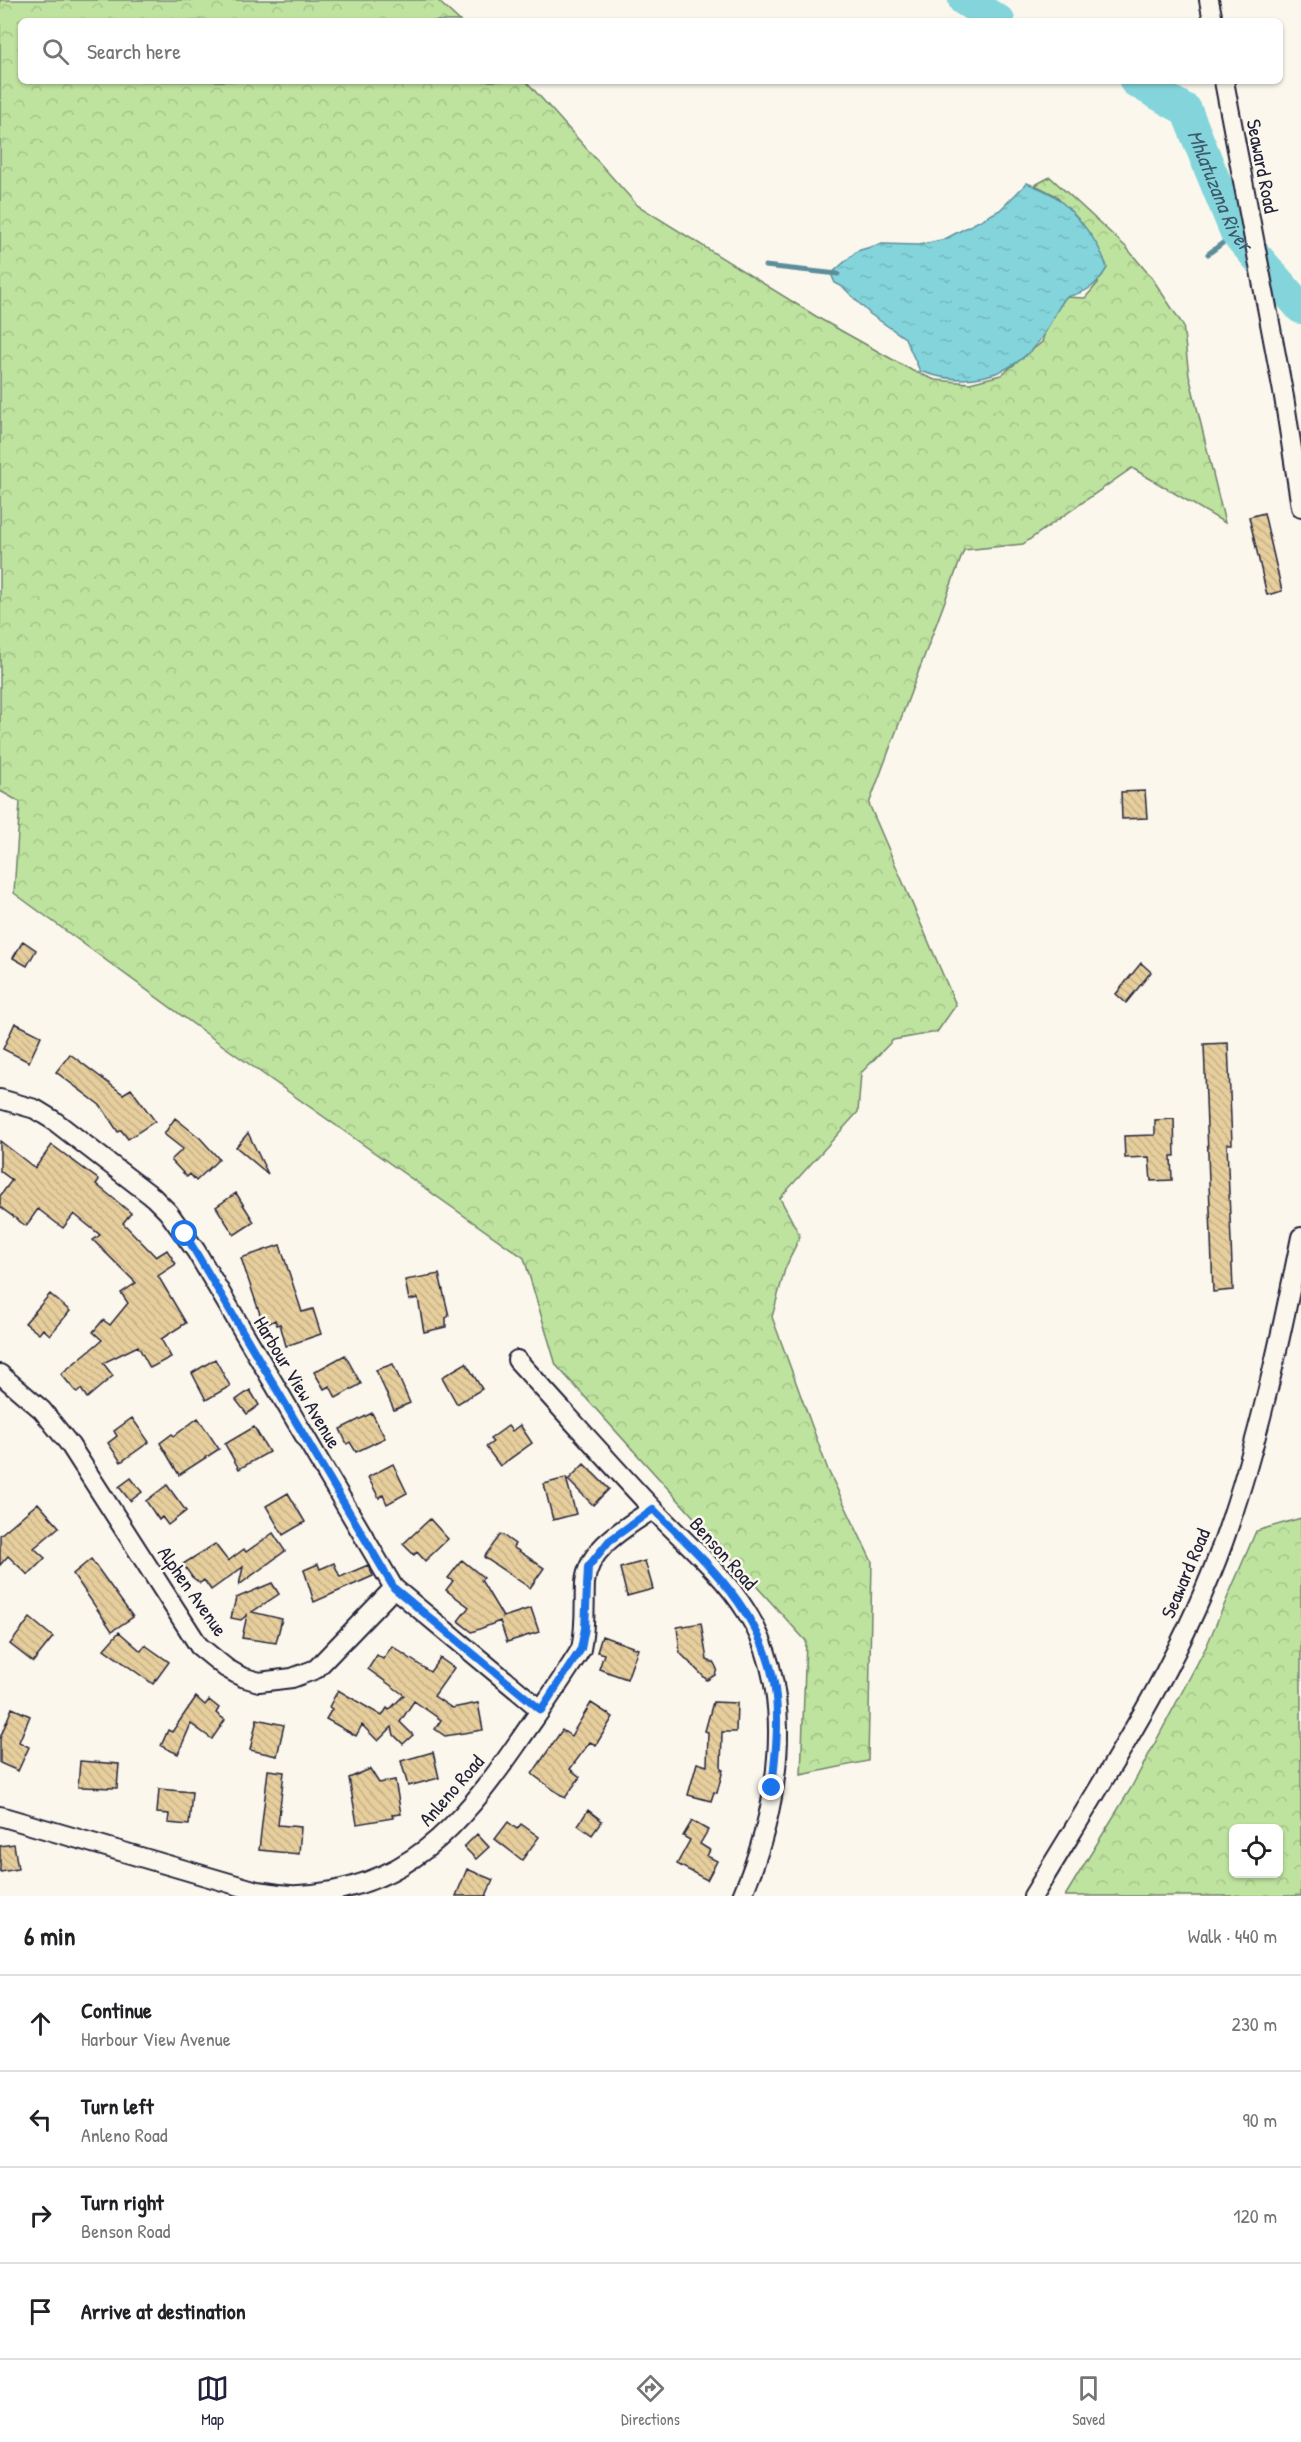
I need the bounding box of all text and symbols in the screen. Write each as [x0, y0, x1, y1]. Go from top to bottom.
search box [18, 18, 1283, 84]
icon: search [39, 35, 72, 68]
text: Search here [87, 36, 181, 66]
street label: Seaward Road [1241, 117, 1285, 215]
water label: Mhlatuzana River [1181, 125, 1262, 259]
route start [171, 1220, 197, 1246]
street label: Harbour View Avenue [248, 1311, 348, 1453]
street label: Benson Road [684, 1511, 764, 1595]
street label: Seaward Road [1154, 1524, 1216, 1622]
street label: Alphen Avenue [152, 1541, 234, 1642]
street label: Anleno Road [412, 1748, 490, 1832]
route end [758, 1774, 784, 1800]
map controls [1229, 1824, 1283, 1878]
button: locate [1229, 1824, 1283, 1878]
text: 6 min [24, 1918, 76, 1953]
text: Walk · 440 m [1188, 1922, 1277, 1949]
text: Continue [81, 1995, 152, 2025]
icon: ahead [24, 2007, 57, 2040]
text: 230 m [1232, 2010, 1277, 2037]
text: Harbour View Avenue [81, 2025, 231, 2052]
text: Turn left [81, 2091, 154, 2121]
icon: left [24, 2103, 57, 2136]
text: 90 m [1243, 2106, 1277, 2133]
text: Anleno Road [81, 2121, 168, 2148]
text: Turn right [81, 2187, 164, 2217]
icon: right [24, 2199, 57, 2232]
text: 120 m [1233, 2202, 1277, 2229]
text: Benson Road [81, 2217, 170, 2244]
icon: arrive [24, 2295, 57, 2328]
text: Arrive at destination [81, 2296, 246, 2326]
tab: Map [196, 2372, 229, 2430]
tab: Directions [621, 2372, 680, 2430]
tab: Saved [1072, 2372, 1105, 2430]

